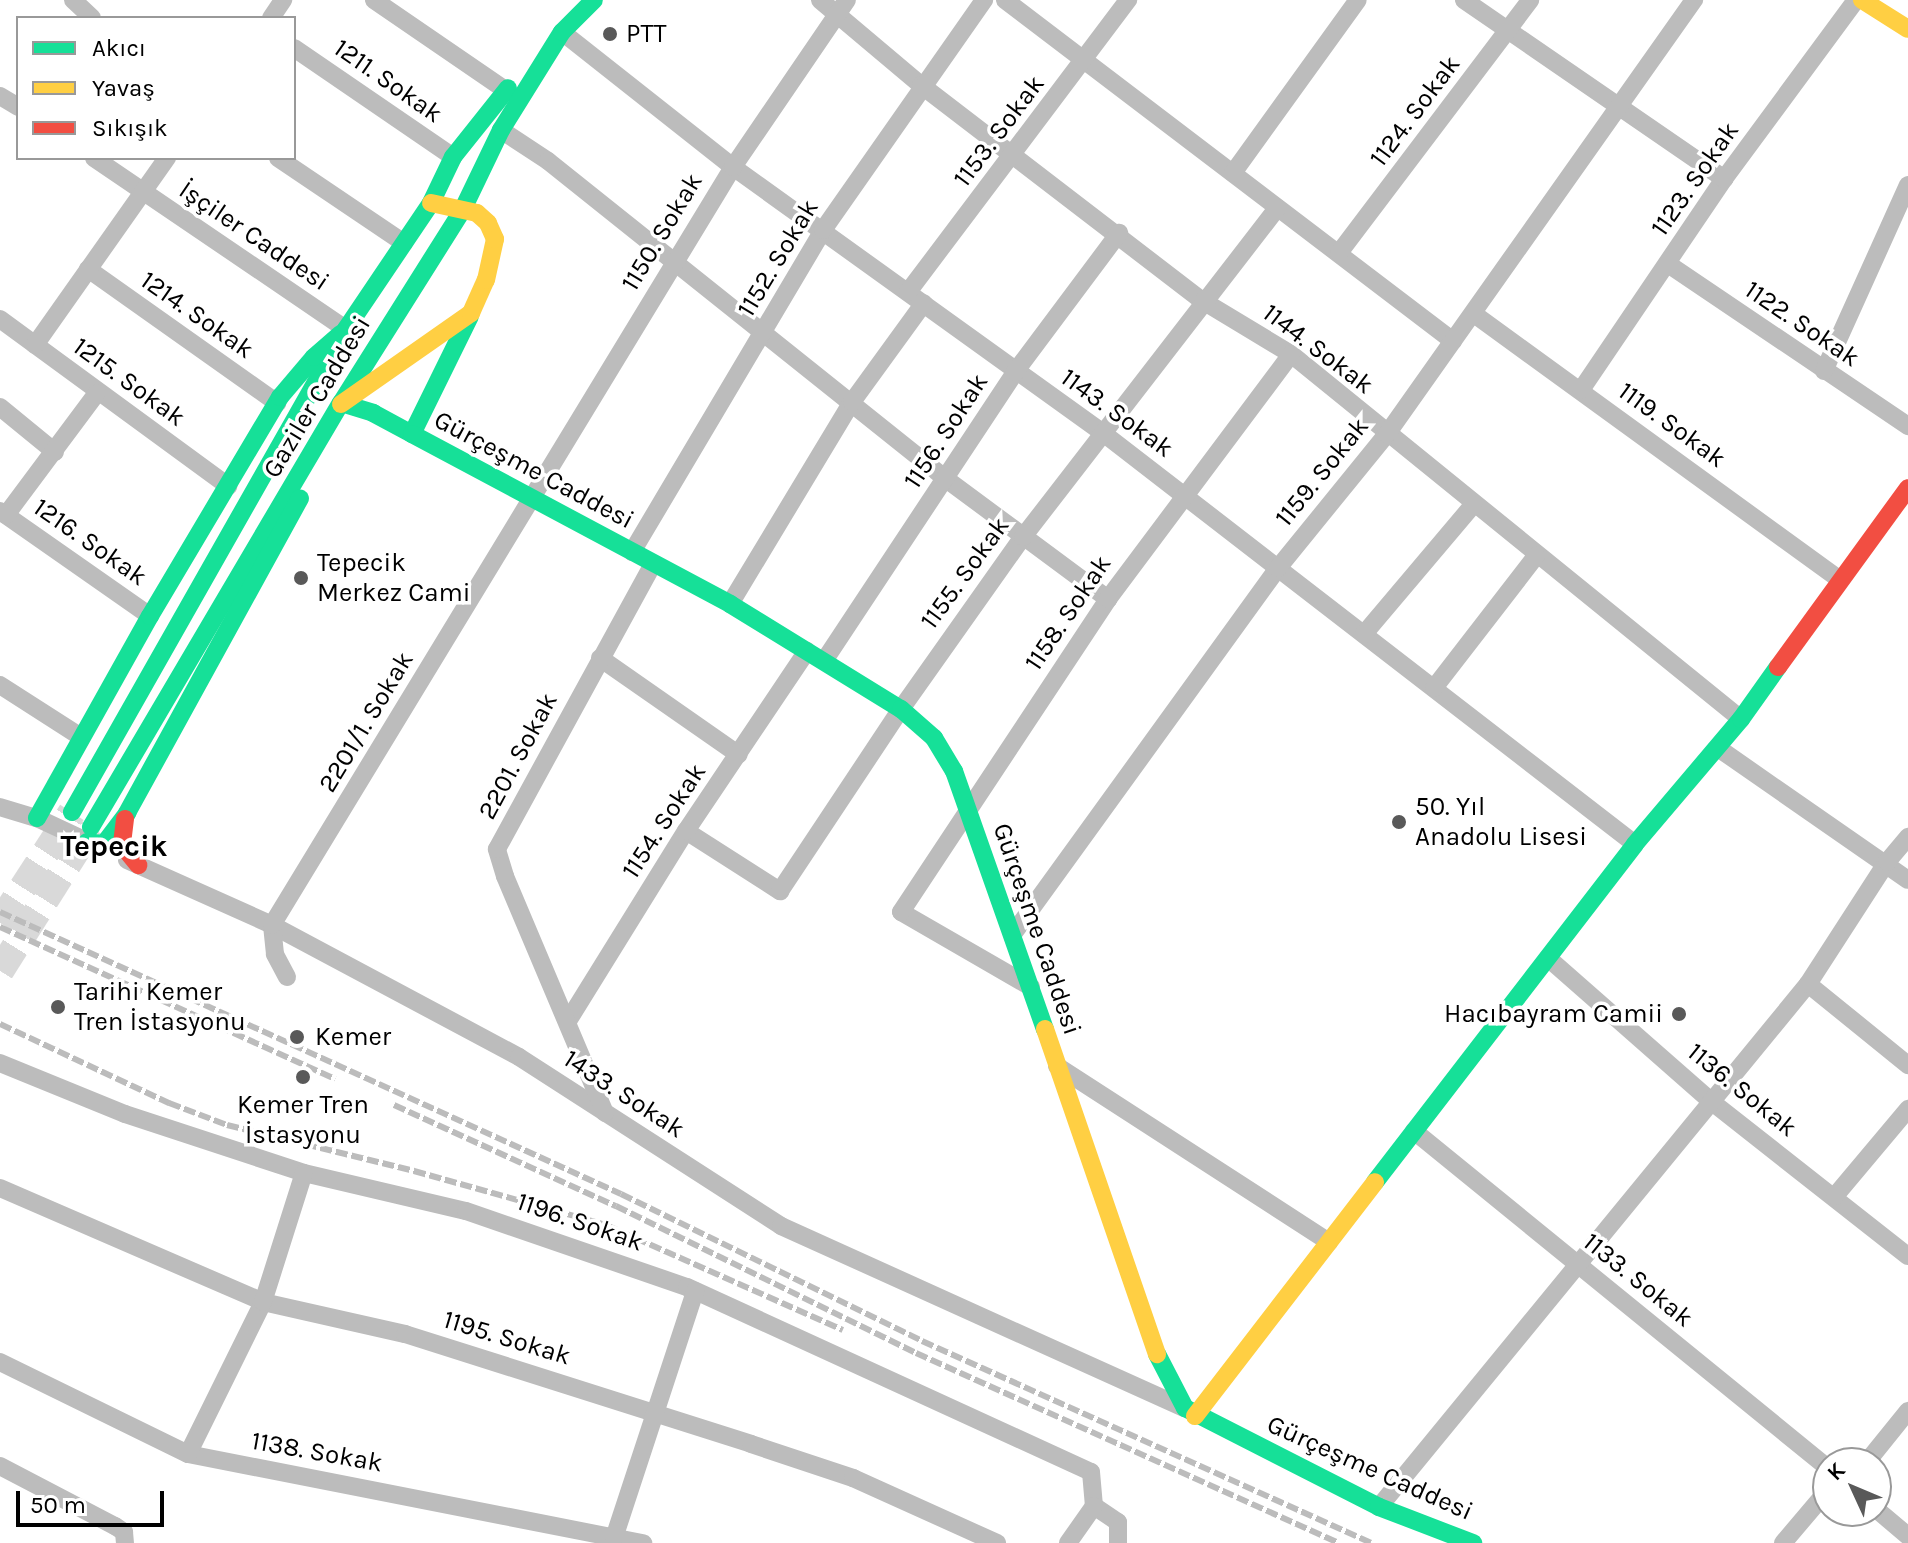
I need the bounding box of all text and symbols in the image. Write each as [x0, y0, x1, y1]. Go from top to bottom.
legend [16, 16, 296, 160]
place label: PTT [626, 18, 666, 50]
marker: PTT [601, 25, 619, 43]
street label: 1211. Sokak [328, 32, 448, 130]
text: Akıcı [92, 34, 146, 62]
street label: 1124. Sokak [1363, 49, 1467, 173]
street label: 1153. Sokak [947, 69, 1051, 193]
text: Yavaş [92, 74, 155, 102]
text: Sıkışık [92, 114, 168, 142]
street label: 1123. Sokak [1644, 116, 1746, 242]
street label: 1150. Sokak [615, 168, 709, 296]
street label: İşçiler Caddesi [173, 174, 335, 298]
street label: 1152. Sokak [731, 194, 825, 322]
street label: 1214. Sokak [134, 265, 260, 365]
street label: 1122. Sokak [1739, 274, 1865, 374]
street label: 1144. Sokak [1256, 297, 1380, 401]
street label: Gaziler Caddesi [256, 310, 378, 484]
street label: 1215. Sokak [67, 331, 191, 433]
street label: 1143. Sokak [1055, 362, 1179, 464]
street label: 1156. Sokak [897, 368, 995, 494]
street label: 1119. Sokak [1612, 376, 1732, 474]
street label: Gürçeşme Caddesi [429, 404, 639, 536]
street label: 1159. Sokak [1269, 411, 1375, 533]
street label: 1216. Sokak [27, 492, 153, 592]
street label: 1155. Sokak [914, 511, 1016, 635]
place label: Tepecik Merkez Cami [317, 547, 471, 608]
street label: 1158. Sokak [1018, 549, 1118, 677]
marker: Tepecik Merkez Cami [292, 569, 310, 587]
street label: 2201/1. Sokak [312, 646, 420, 798]
street label: 2201. Sokak [472, 688, 564, 824]
street label: 1154. Sokak [615, 758, 713, 884]
place label: 50. Yıl Anadolu Lisesi [1415, 791, 1587, 852]
marker: 50. Yıl Anadolu Lisesi [1390, 813, 1408, 831]
street label: Gürçeşme Caddesi [986, 819, 1088, 1039]
district label: Tepecik [60, 828, 168, 864]
place label: Tarihi Kemer Tren İstasyonu [74, 976, 246, 1038]
marker: Tarihi Kemer Tren İstasyonu [49, 998, 67, 1016]
place label: Hacıbayram Camii [1444, 998, 1663, 1030]
marker: Hacıbayram Camii [1670, 1005, 1688, 1023]
place label: Kemer [315, 1021, 391, 1053]
marker: Kemer [286, 1026, 308, 1048]
street label: 1136. Sokak [1681, 1036, 1803, 1144]
street label: 1433. Sokak [558, 1043, 690, 1145]
marker: Kemer Tren İstasyonu [294, 1068, 312, 1086]
place label: Kemer Tren İstasyonu [237, 1089, 369, 1150]
street label: 1196. Sokak [513, 1186, 647, 1258]
street label: 1133. Sokak [1577, 1226, 1699, 1334]
street label: 1195. Sokak [440, 1304, 574, 1372]
street label: Gürçeşme Caddesi [1262, 1409, 1478, 1527]
street label: 1138. Sokak [249, 1425, 385, 1479]
north arrow [1812, 1447, 1892, 1527]
text: K [1822, 1458, 1851, 1486]
scale bar [20, 1475, 168, 1525]
text: 50 m [30, 1491, 86, 1519]

